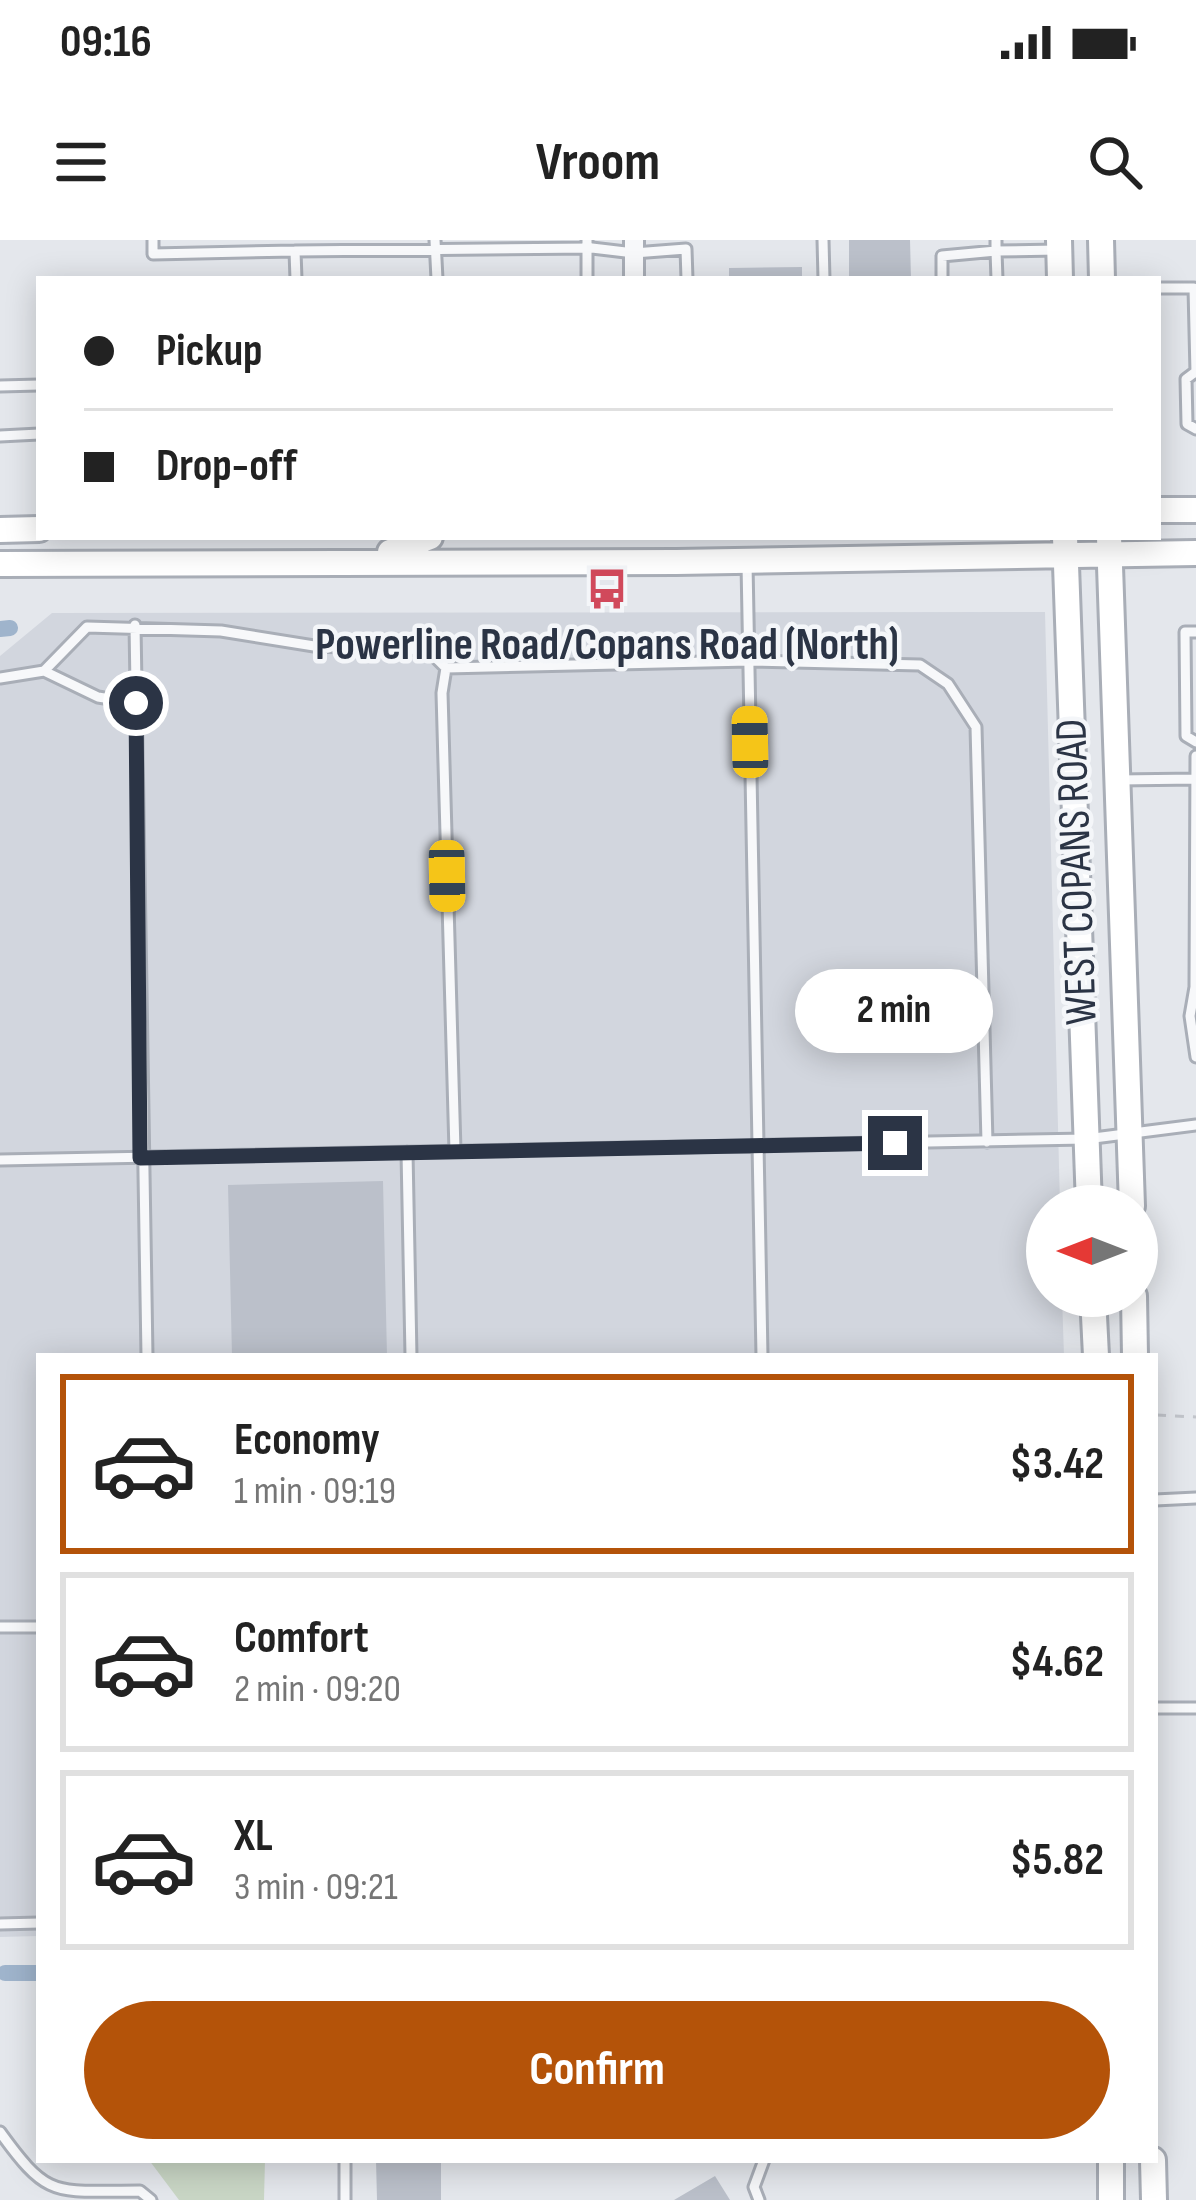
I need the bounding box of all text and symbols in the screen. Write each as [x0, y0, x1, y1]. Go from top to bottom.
text: 09:16 [60, 15, 152, 70]
icon: menu [48, 129, 114, 195]
icon: search [1082, 129, 1148, 195]
text: Vroom [536, 130, 660, 195]
text: Pickup [156, 324, 263, 379]
text: Drop-off [156, 439, 297, 494]
bus stop icon: Powerline Road/Copans Road (North) [584, 566, 630, 612]
place label: Powerline Road/Copans Road (North) [315, 618, 899, 673]
route start [109, 676, 163, 730]
car [731, 706, 769, 778]
street label: WEST COPANS ROAD [1044, 718, 1110, 1026]
car [428, 840, 466, 912]
callout: 2 min [796, 969, 994, 1053]
text: 2 min [857, 987, 931, 1034]
route end [868, 1116, 922, 1170]
north arrow [1026, 1185, 1158, 1317]
map controls [1026, 1185, 1158, 1317]
icon: car [90, 1410, 198, 1518]
text: Economy [234, 1413, 380, 1468]
text: $3.42 [1010, 1437, 1104, 1492]
text: 1 min · 09:19 [234, 1468, 396, 1515]
icon: car [90, 1608, 198, 1716]
text: Comfort [234, 1611, 369, 1666]
text: $4.62 [1010, 1635, 1104, 1690]
text: 2 min · 09:20 [234, 1666, 401, 1713]
icon: car [90, 1806, 198, 1914]
text: XL [234, 1809, 273, 1864]
text: $5.82 [1010, 1833, 1104, 1888]
text: 3 min · 09:21 [234, 1864, 398, 1911]
button: Confirm [84, 2001, 1110, 2139]

